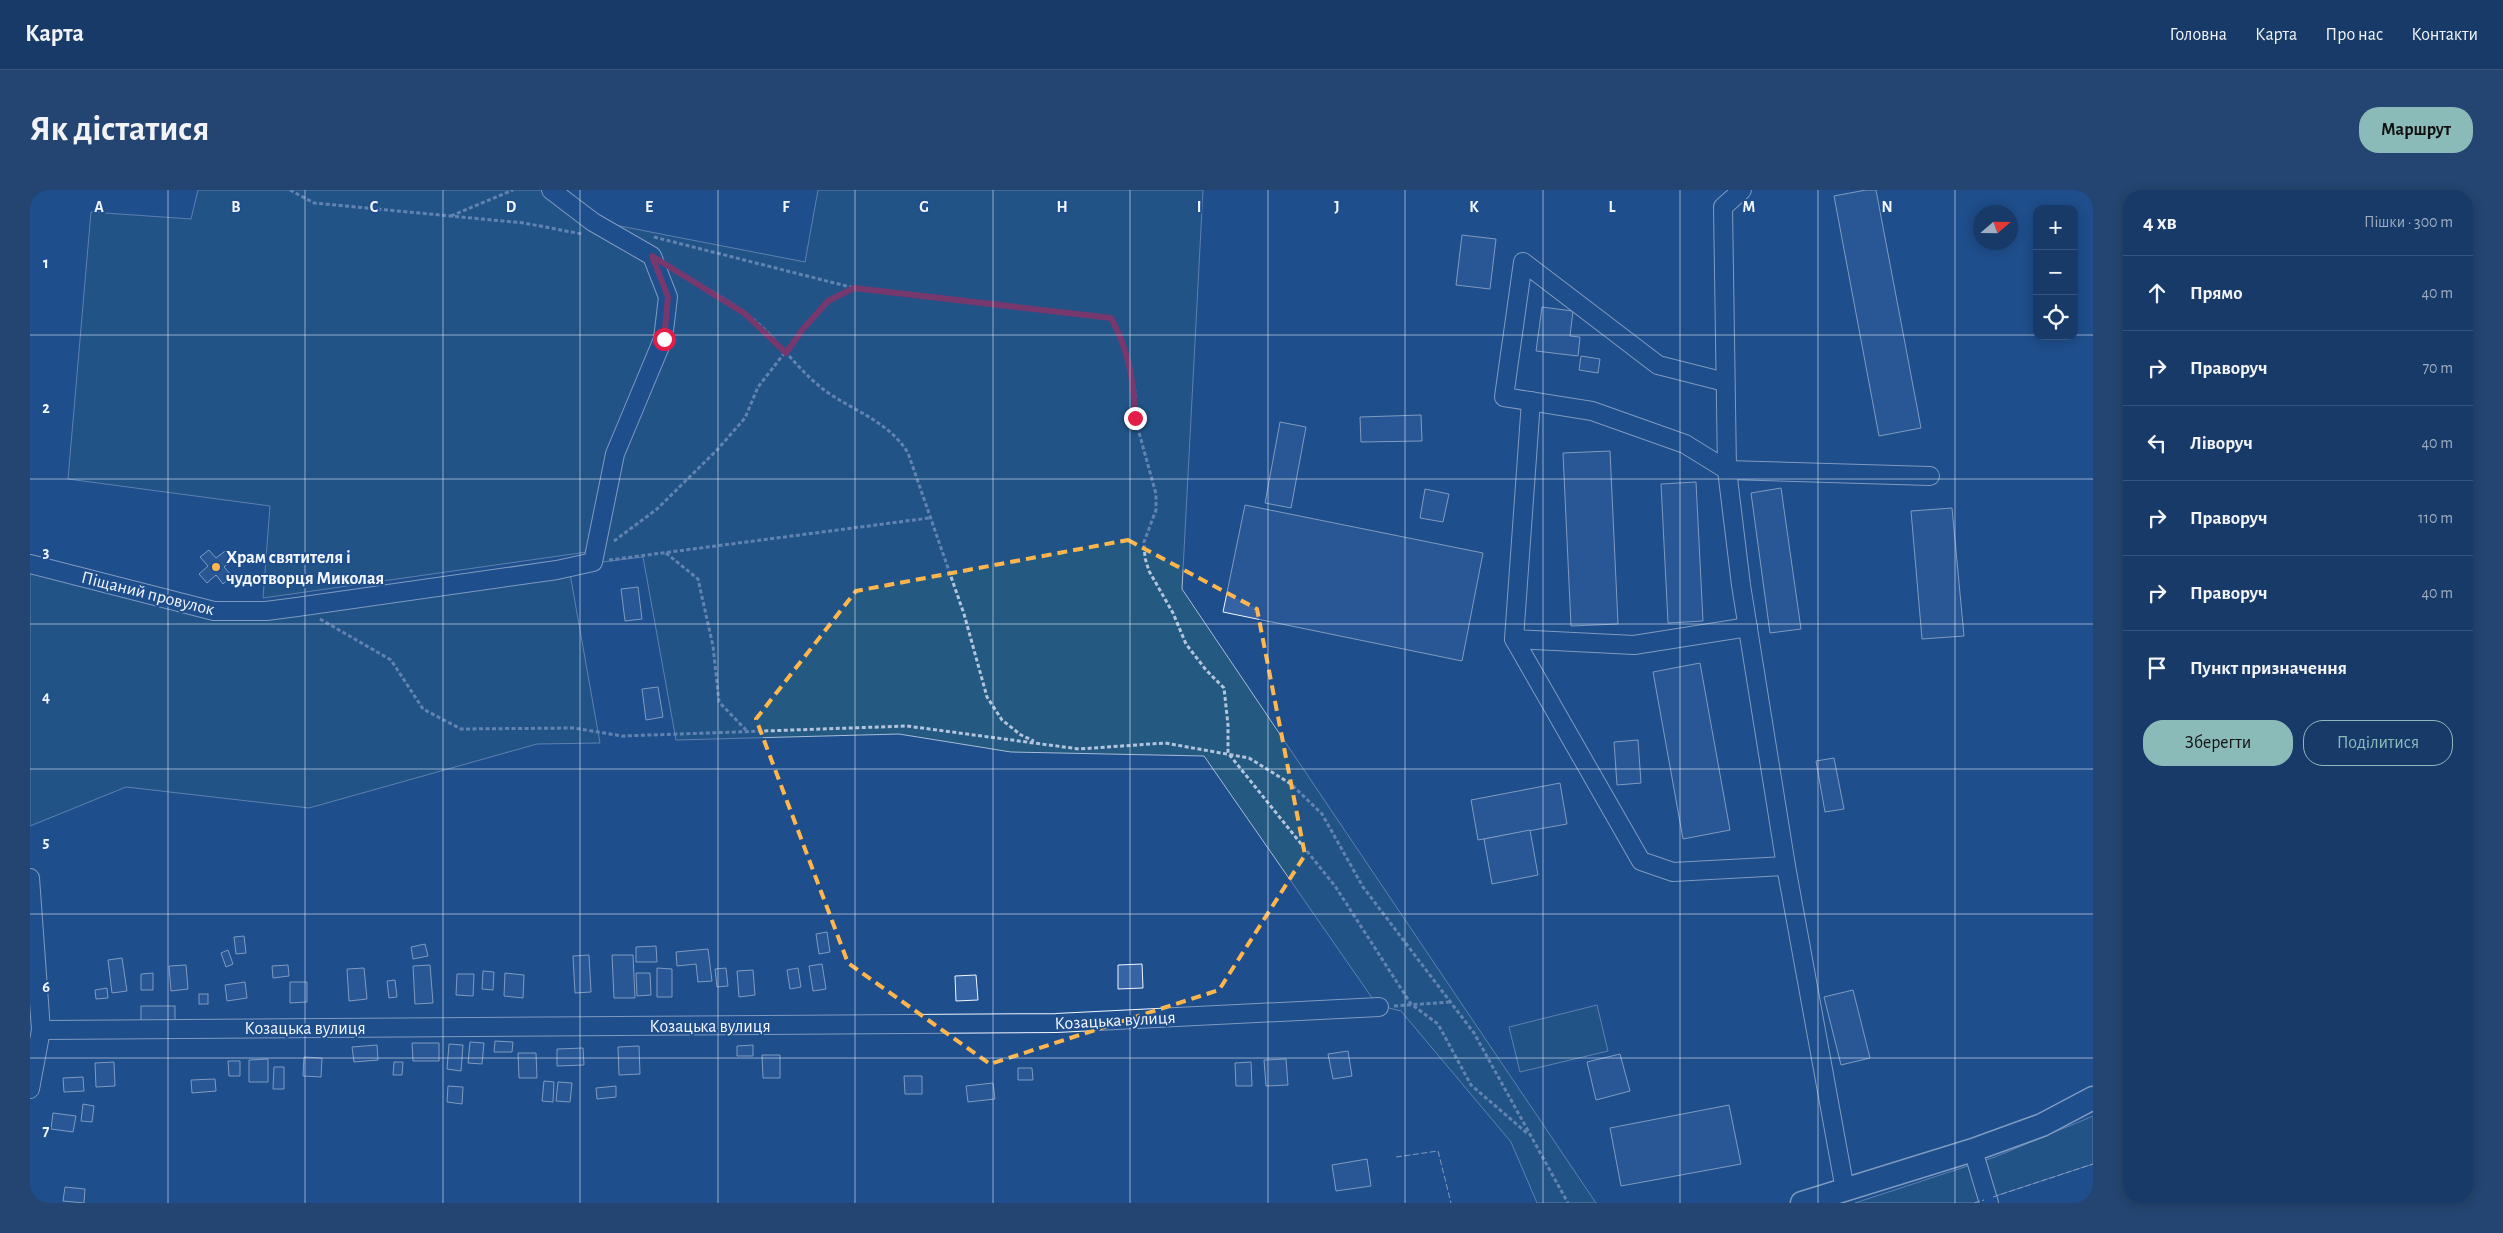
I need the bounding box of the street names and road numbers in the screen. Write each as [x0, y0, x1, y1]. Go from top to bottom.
street label: Піщаний провулок [79, 569, 217, 619]
street label: Козацька вулиця [1054, 1009, 1176, 1033]
street label: Козацька вулиця [649, 1018, 771, 1036]
street label: Козацька вулиця [244, 1020, 366, 1038]

